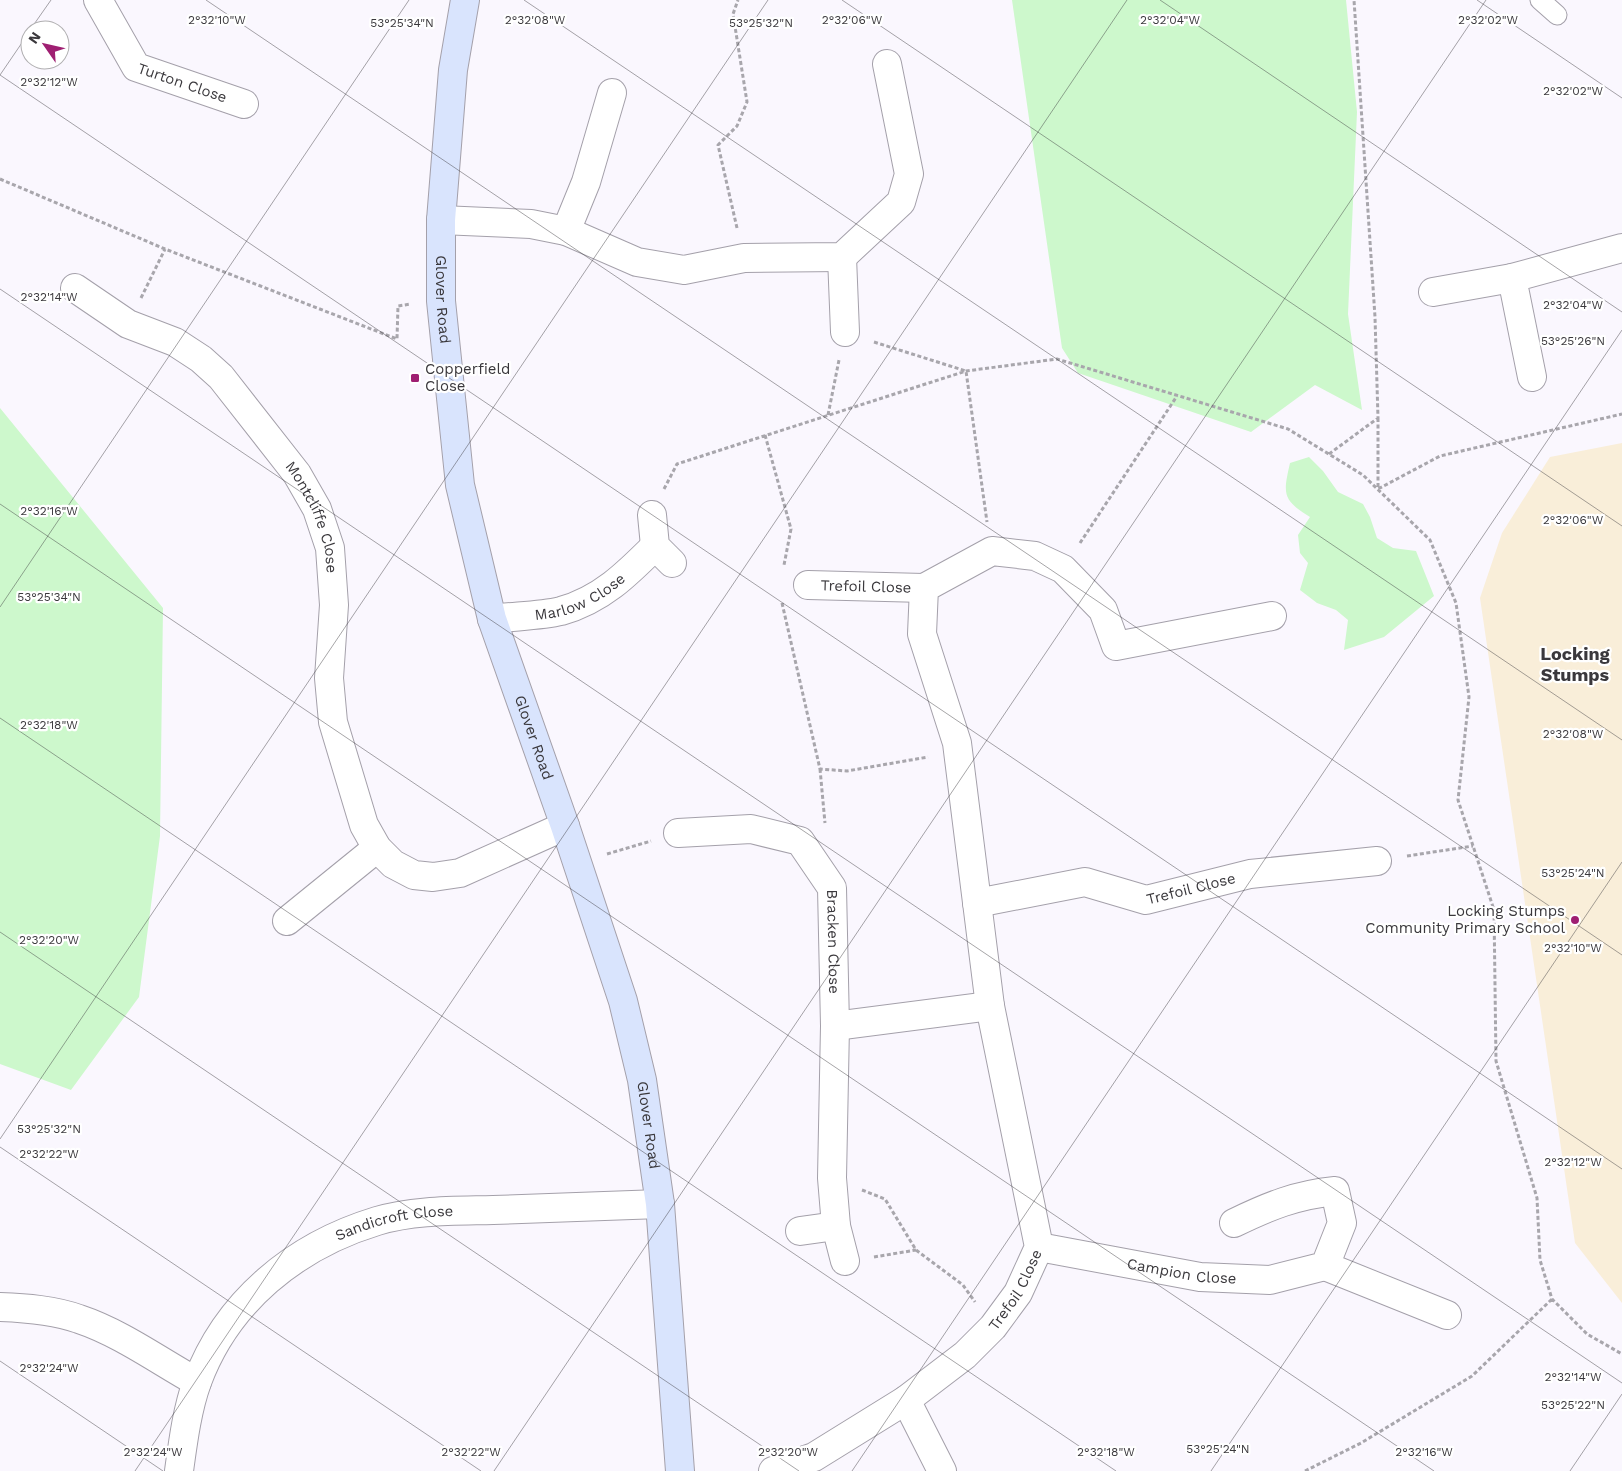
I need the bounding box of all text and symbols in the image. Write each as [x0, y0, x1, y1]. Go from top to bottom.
text: 2°32'10"W [188, 13, 246, 27]
text: 2°32'08"W [505, 13, 566, 27]
text: 2°32'06"W [822, 13, 883, 27]
text: 2°32'04"W [1140, 13, 1200, 27]
text: 2°32'02"W [1458, 13, 1519, 27]
text: 53°25'34"N [370, 16, 434, 30]
text: 53°25'32"N [729, 16, 793, 30]
north arrow [20, 20, 70, 70]
text: N [25, 29, 44, 47]
street label: Turton Close [135, 59, 229, 106]
text: 2°32'12"W [20, 75, 78, 89]
text: 2°32'02"W [1543, 84, 1604, 98]
street label: Glover Road [432, 255, 454, 344]
text: 2°32'14"W [20, 290, 78, 304]
text: 2°32'04"W [1543, 298, 1603, 312]
text: 53°25'26"N [1541, 334, 1605, 348]
place label: Copperfield Close [425, 360, 510, 395]
marker: Copperfield Close [409, 372, 421, 384]
street label: Montcliffe Close [282, 458, 341, 574]
text: 2°32'16"W [20, 504, 78, 518]
text: 2°32'06"W [1543, 513, 1604, 527]
street label: Marlow Close [534, 569, 629, 624]
street label: Trefoil Close [820, 576, 912, 597]
text: 53°25'34"N [17, 590, 81, 604]
district label: Locking Stumps [1540, 643, 1611, 685]
street label: Glover Road [511, 693, 557, 782]
text: 2°32'18"W [20, 718, 78, 732]
text: 2°32'08"W [1543, 727, 1604, 741]
text: 53°25'24"N [1541, 866, 1605, 880]
street label: Trefoil Close [1145, 869, 1237, 909]
street label: Bracken Close [823, 889, 843, 994]
place label: Locking Stumps Community Primary School [1365, 902, 1565, 937]
marker: Locking Stumps Community Primary School [1569, 914, 1581, 926]
text: 2°32'20"W [19, 933, 80, 947]
text: 2°32'10"W [1544, 941, 1602, 955]
street label: Glover Road [633, 1080, 664, 1170]
text: 53°25'32"N [17, 1122, 81, 1136]
text: 2°32'22"W [19, 1147, 79, 1161]
text: 2°32'12"W [1544, 1155, 1602, 1169]
street label: Sandicroft Close [332, 1202, 454, 1245]
street label: Trefoil Close [985, 1247, 1046, 1334]
street label: Campion Close [1126, 1255, 1237, 1288]
text: 2°32'24"W [19, 1361, 79, 1375]
text: 2°32'14"W [1544, 1370, 1602, 1384]
text: 53°25'22"N [1541, 1398, 1605, 1412]
text: 53°25'24"N [1186, 1442, 1250, 1456]
text: 2°32'24"W [123, 1445, 183, 1459]
text: 2°32'22"W [441, 1445, 501, 1459]
text: 2°32'20"W [758, 1445, 819, 1459]
text: 2°32'18"W [1077, 1445, 1135, 1459]
text: 2°32'16"W [1395, 1445, 1453, 1459]

